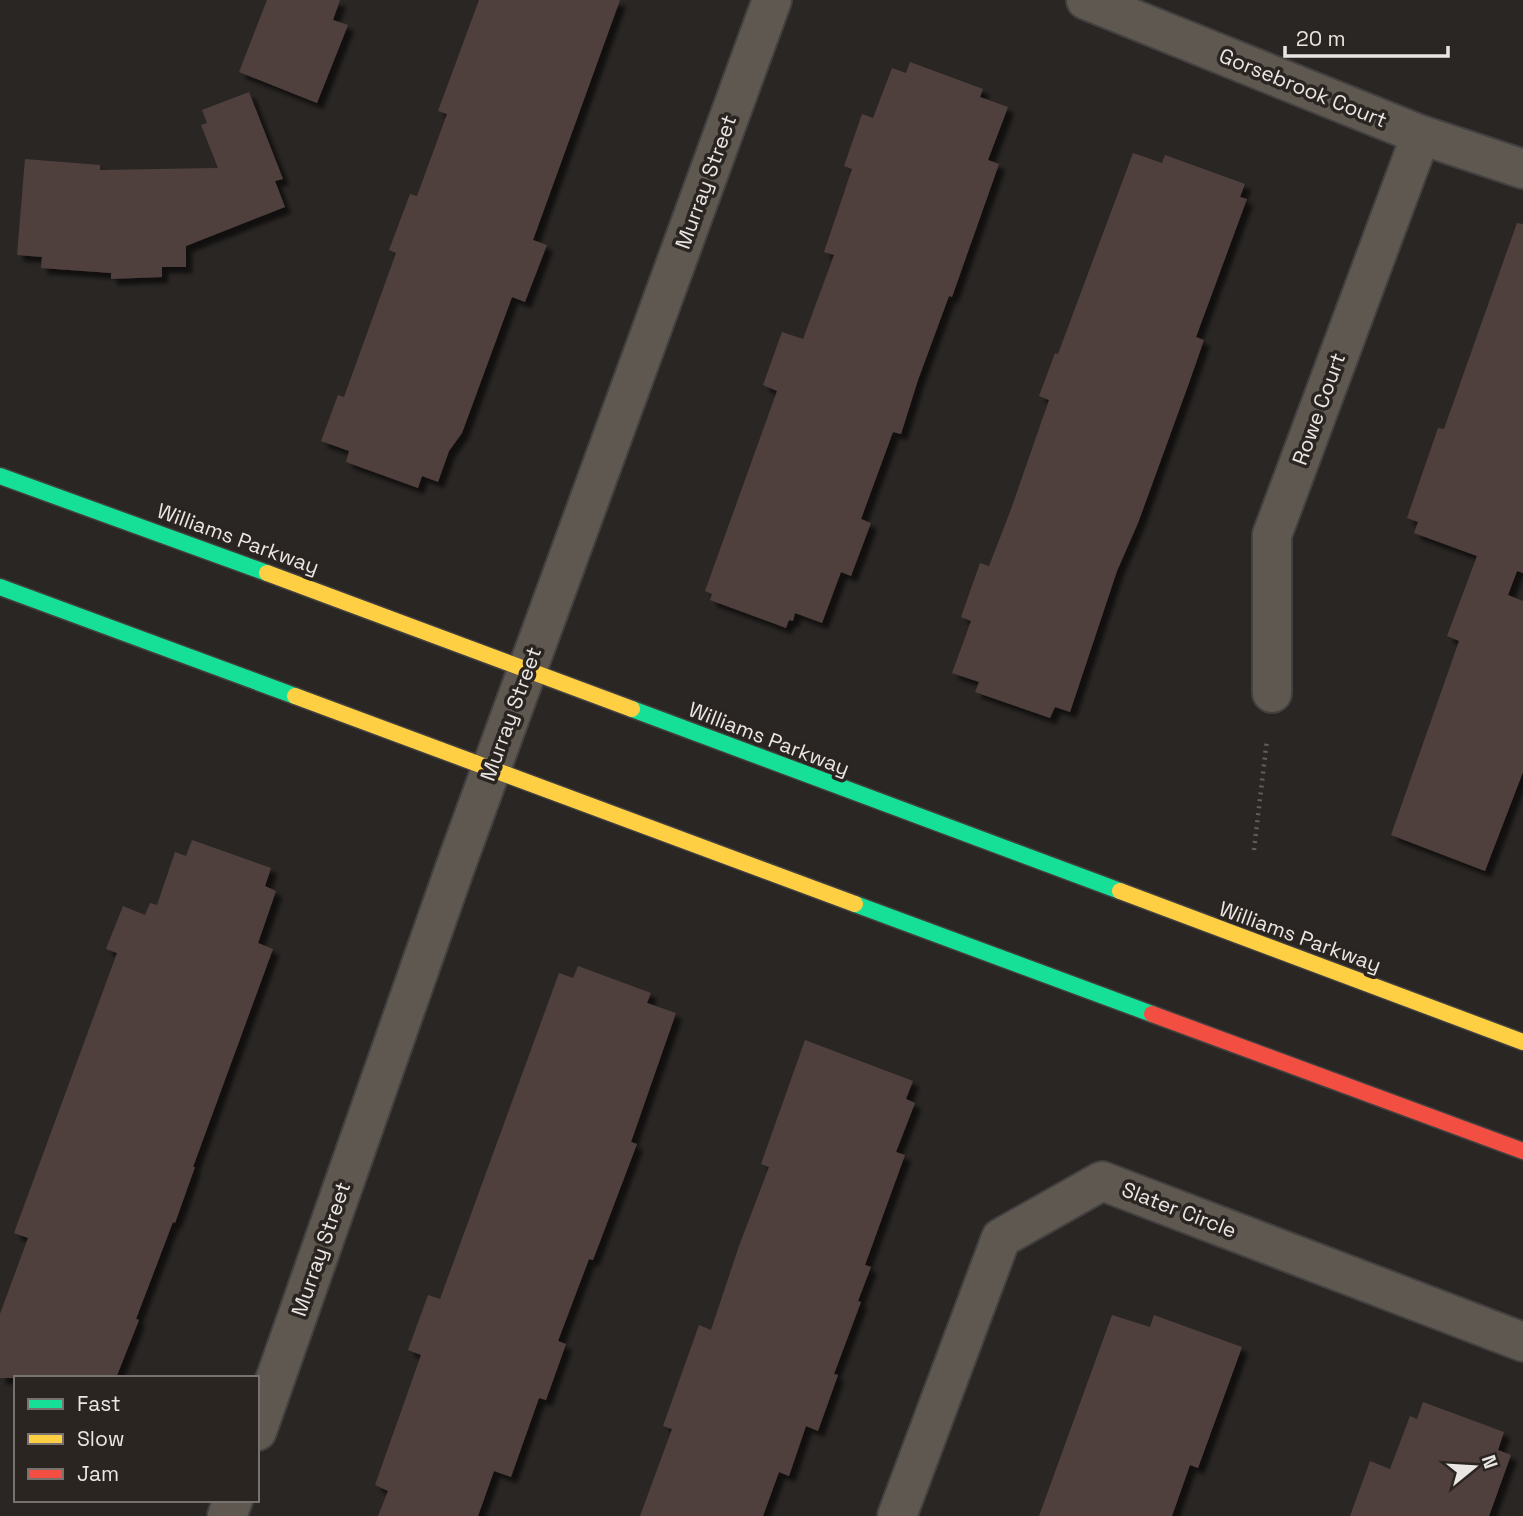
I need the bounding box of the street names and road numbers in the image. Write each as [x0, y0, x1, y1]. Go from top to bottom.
street label: Gorsebrook Court [1215, 42, 1391, 134]
street label: Murray Street [669, 111, 742, 253]
street label: Rowe Court [1286, 349, 1351, 469]
street label: Williams Parkway [153, 497, 323, 580]
street label: Murray Street [474, 643, 547, 785]
street label: Williams Parkway [685, 695, 854, 782]
street label: Williams Parkway [1215, 895, 1385, 978]
street label: Slater Circle [1118, 1175, 1240, 1244]
street label: Murray Street [285, 1178, 356, 1320]

